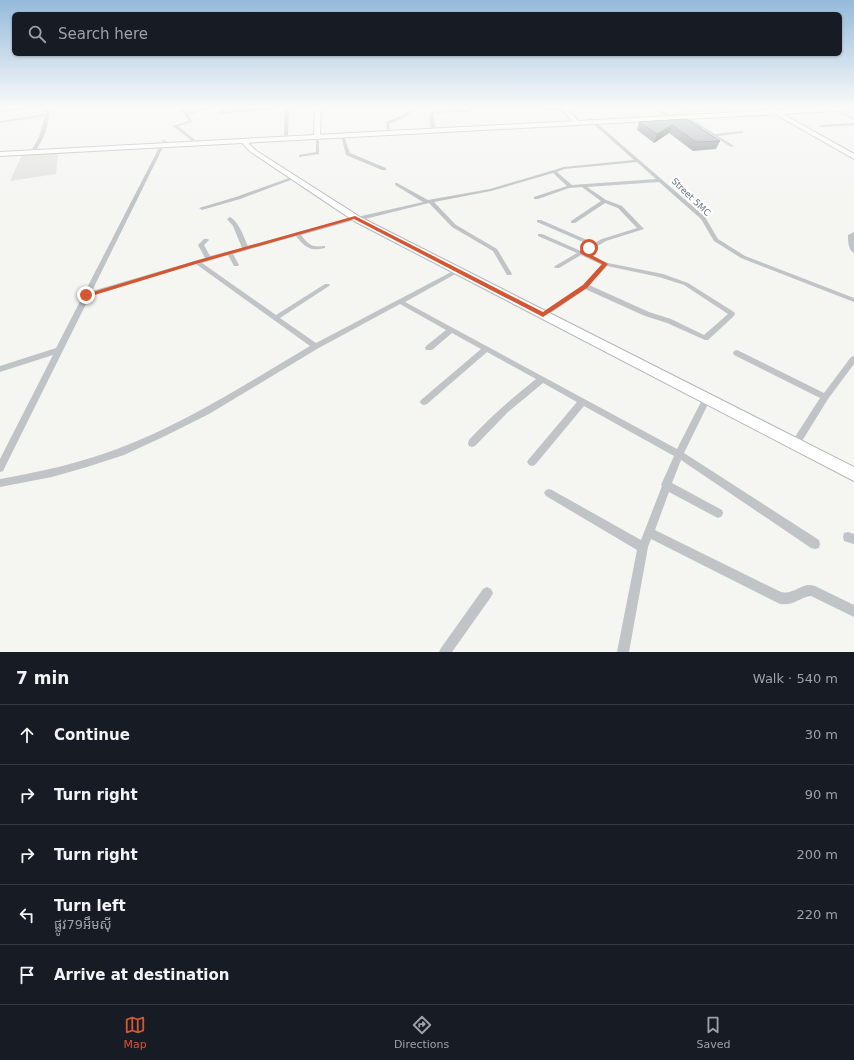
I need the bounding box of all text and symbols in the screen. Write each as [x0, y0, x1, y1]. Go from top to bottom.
search box [12, 12, 842, 56]
icon: search [26, 23, 48, 45]
text: Search here [58, 25, 148, 43]
street label: Street 5MC [670, 176, 712, 218]
route start [580, 239, 598, 257]
route end [77, 286, 95, 304]
text: 7 min [16, 668, 69, 688]
text: Walk · 540 m [753, 671, 838, 686]
icon: ahead [16, 724, 38, 746]
text: Continue [54, 726, 130, 744]
text: 30 m [805, 727, 838, 742]
icon: right [16, 784, 38, 806]
text: Turn right [54, 786, 138, 804]
text: 90 m [805, 787, 838, 802]
icon: right [16, 844, 38, 866]
text: Turn right [54, 846, 138, 864]
text: 200 m [796, 847, 838, 862]
text: Turn left [54, 897, 126, 915]
icon: left [16, 904, 38, 926]
text: 220 m [796, 907, 838, 922]
text: ផ្លូវ79អឹមស៊ី [54, 917, 112, 932]
icon: arrive [16, 964, 38, 986]
text: Arrive at destination [54, 966, 229, 984]
tab: Map [124, 1014, 147, 1051]
tab: Directions [394, 1014, 449, 1051]
tab: Saved [696, 1014, 730, 1051]

